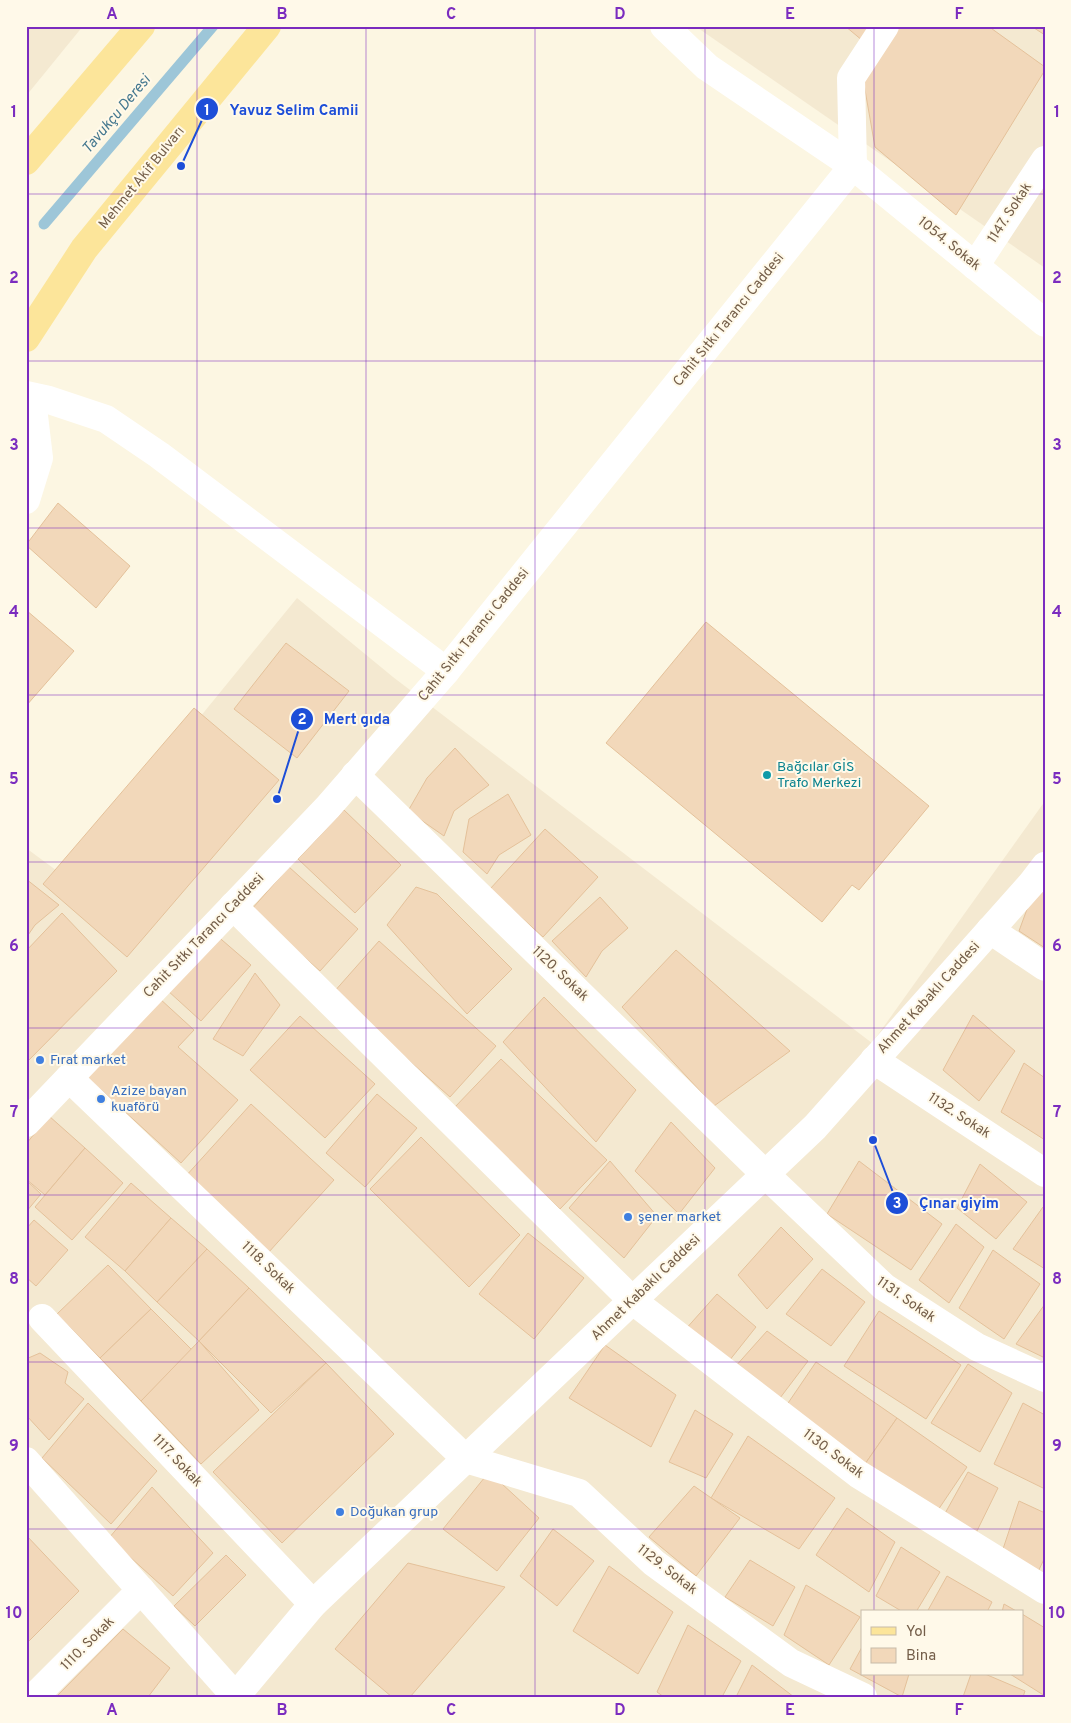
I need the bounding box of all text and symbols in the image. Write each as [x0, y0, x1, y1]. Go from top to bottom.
text: A [106, 5, 118, 25]
text: B [276, 5, 288, 25]
text: C [446, 5, 456, 25]
text: D [614, 5, 626, 25]
text: E [785, 5, 795, 25]
text: F [954, 5, 964, 25]
water label: Tavukçu Deresi [79, 71, 156, 158]
callout: Yavuz Selim Camii [194, 94, 368, 124]
text: 1 [204, 102, 210, 121]
text: Yavuz Selim Camii [230, 102, 358, 121]
text: 1 [11, 103, 17, 123]
text: 1 [1054, 103, 1060, 123]
street label: Mehmet Akif Bulvarı [95, 123, 189, 233]
street label: 1147. Sokak [984, 179, 1036, 247]
street label: 1054. Sokak [914, 213, 984, 275]
street label: Cahit Sıtkı Tarancı Caddesi [670, 250, 788, 390]
text: 2 [9, 269, 19, 289]
text: 2 [1052, 269, 1062, 289]
text: 3 [9, 436, 19, 456]
text: 3 [1052, 436, 1062, 456]
street label: Cahit Sıtkı Tarancı Caddesi [415, 565, 533, 705]
text: 4 [9, 603, 19, 623]
text: 4 [1052, 603, 1062, 623]
callout: Mert gıda [289, 704, 400, 734]
text: 2 [297, 711, 307, 730]
text: Mert gıda [324, 711, 390, 730]
place label: Bağcılar GİS Trafo Merkezi [777, 758, 861, 792]
marker: Bağcılar GİS Trafo Merkezi [761, 769, 773, 781]
text: 5 [9, 770, 19, 790]
text: 5 [1052, 770, 1062, 790]
street label: Cahit Sıtkı Tarancı Caddesi [140, 870, 268, 1002]
text: 6 [9, 937, 19, 957]
text: 6 [1052, 937, 1062, 957]
street label: Ahmet Kabaklı Caddesi [874, 938, 984, 1058]
street label: 1120. Sokak [528, 943, 592, 1005]
place label: Fırat market [50, 1052, 126, 1069]
marker: Fırat market [34, 1054, 46, 1066]
place label: Azize bayan kuaförü [111, 1083, 187, 1116]
street label: 1132. Sokak [924, 1089, 994, 1143]
marker: Azize bayan kuaförü [95, 1093, 107, 1105]
text: 7 [10, 1103, 18, 1123]
text: 7 [1053, 1103, 1061, 1123]
callout: Çınar giyim [884, 1188, 1009, 1218]
text: 3 [893, 1195, 902, 1214]
text: Çınar giyim [919, 1195, 999, 1214]
place label: şener market [638, 1209, 721, 1226]
marker: şener market [622, 1211, 634, 1223]
street label: Ahmet Kabaklı Caddesi [588, 1231, 704, 1345]
street label: 1118. Sokak [237, 1238, 299, 1298]
text: 8 [9, 1270, 19, 1290]
text: 8 [1052, 1270, 1062, 1290]
street label: 1131. Sokak [873, 1273, 939, 1327]
street label: 1130. Sokak [799, 1426, 867, 1482]
street label: 1117. Sokak [148, 1431, 206, 1491]
text: 9 [9, 1437, 19, 1457]
text: 9 [1052, 1437, 1062, 1457]
place label: Doğukan grup [350, 1504, 438, 1521]
marker: Doğukan grup [334, 1506, 346, 1518]
street label: 1129. Sokak [634, 1541, 700, 1599]
text: 10 [6, 1604, 22, 1624]
text: 10 [1049, 1604, 1065, 1624]
legend [861, 1610, 1024, 1676]
street label: 1110. Sokak [58, 1614, 118, 1674]
text: Yol [906, 1623, 927, 1642]
text: Bina [906, 1647, 936, 1666]
text: A [106, 1701, 118, 1721]
text: B [276, 1701, 288, 1721]
text: C [446, 1701, 456, 1721]
text: D [614, 1701, 626, 1721]
text: E [785, 1701, 795, 1721]
text: F [954, 1701, 964, 1721]

